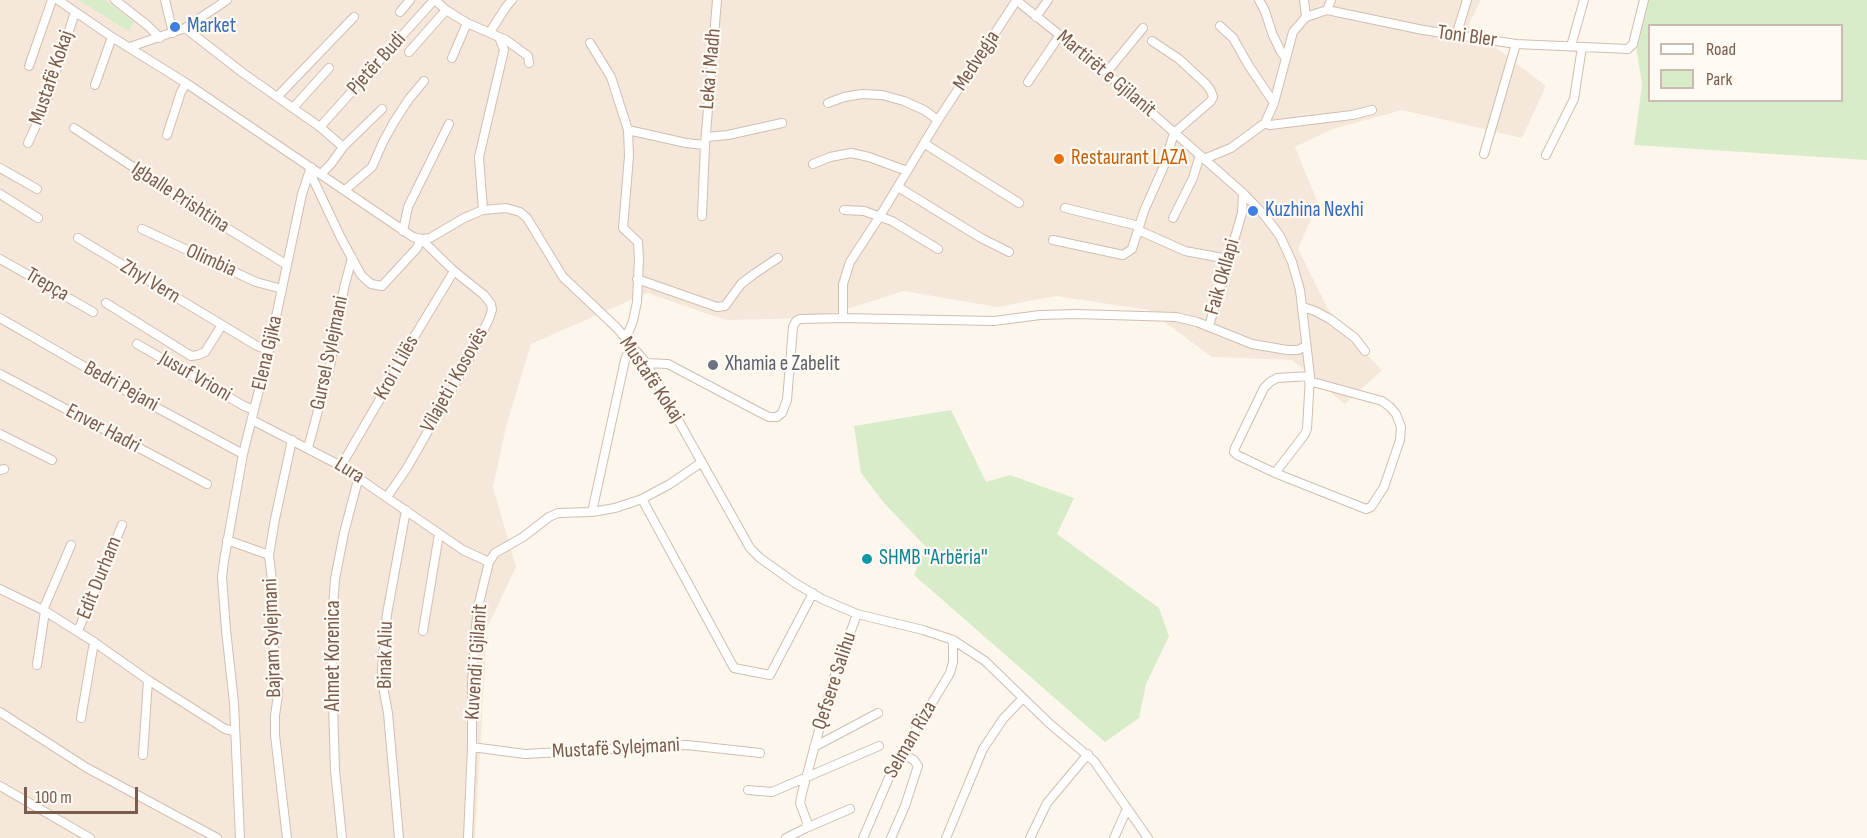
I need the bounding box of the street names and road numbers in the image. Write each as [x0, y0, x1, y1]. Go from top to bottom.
street label: Toni Bler [1436, 20, 1498, 54]
street label: Martirët e Gjilanit [1051, 25, 1161, 123]
street label: Medvegja [948, 26, 1006, 96]
street label: Mustafë Kokaj [24, 27, 80, 129]
street label: Pjetër Budi [342, 27, 412, 101]
street label: Leka i Madh [695, 28, 727, 110]
street label: Igballe Prishtina [126, 157, 234, 239]
street label: Faik Okllapi [1200, 236, 1246, 318]
street label: Olimbia [182, 239, 240, 283]
street label: Zhyl Vern [116, 254, 184, 310]
street label: Trepça [21, 263, 73, 307]
street label: Gursel Sylejmani [306, 294, 354, 412]
street label: Elena Gjika [247, 313, 289, 393]
street label: Vilajeti i Kosovës [416, 323, 494, 437]
street label: Kroi i Lilës [369, 331, 425, 405]
street label: Mustafë Kokaj [613, 332, 689, 428]
street label: Jusuf Vrioni [154, 346, 236, 408]
street label: Bedri Pejani [79, 356, 163, 418]
street label: Enver Hadri [61, 399, 145, 459]
street label: Lura [329, 452, 369, 490]
street label: Edit Durham [72, 533, 128, 623]
street label: Bajram Sylejmani [258, 578, 288, 698]
street label: Ahmet Korenica [321, 601, 347, 711]
street label: Kuvendi i Gjilanit [460, 603, 494, 721]
street label: Binak Aliu [373, 621, 399, 689]
street label: Qefsere Salihu [807, 629, 863, 733]
street label: Selman Riza [879, 697, 943, 783]
street label: Mustafë Sylejmani [551, 733, 681, 765]

